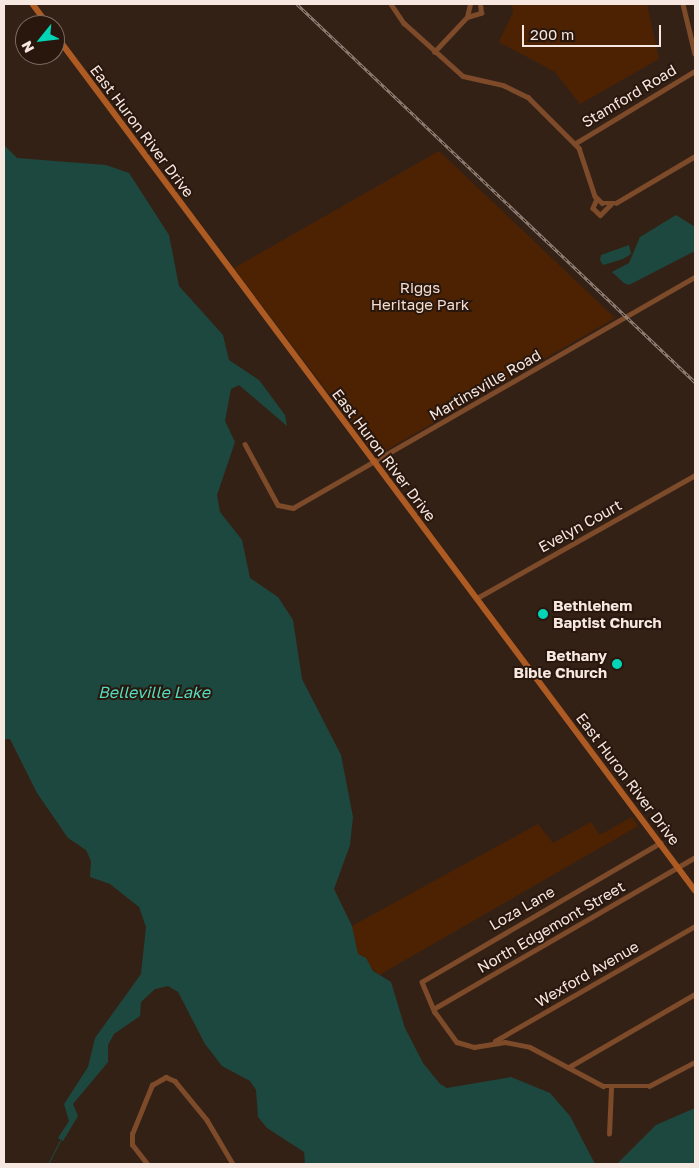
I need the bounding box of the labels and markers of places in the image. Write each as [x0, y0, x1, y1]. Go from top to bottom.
place label: Bethlehem Baptist Church [553, 596, 662, 631]
marker: Bethlehem Baptist Church [537, 608, 549, 620]
place label: Bethany Bible Church [514, 646, 607, 681]
marker: Bethany Bible Church [611, 658, 623, 670]

